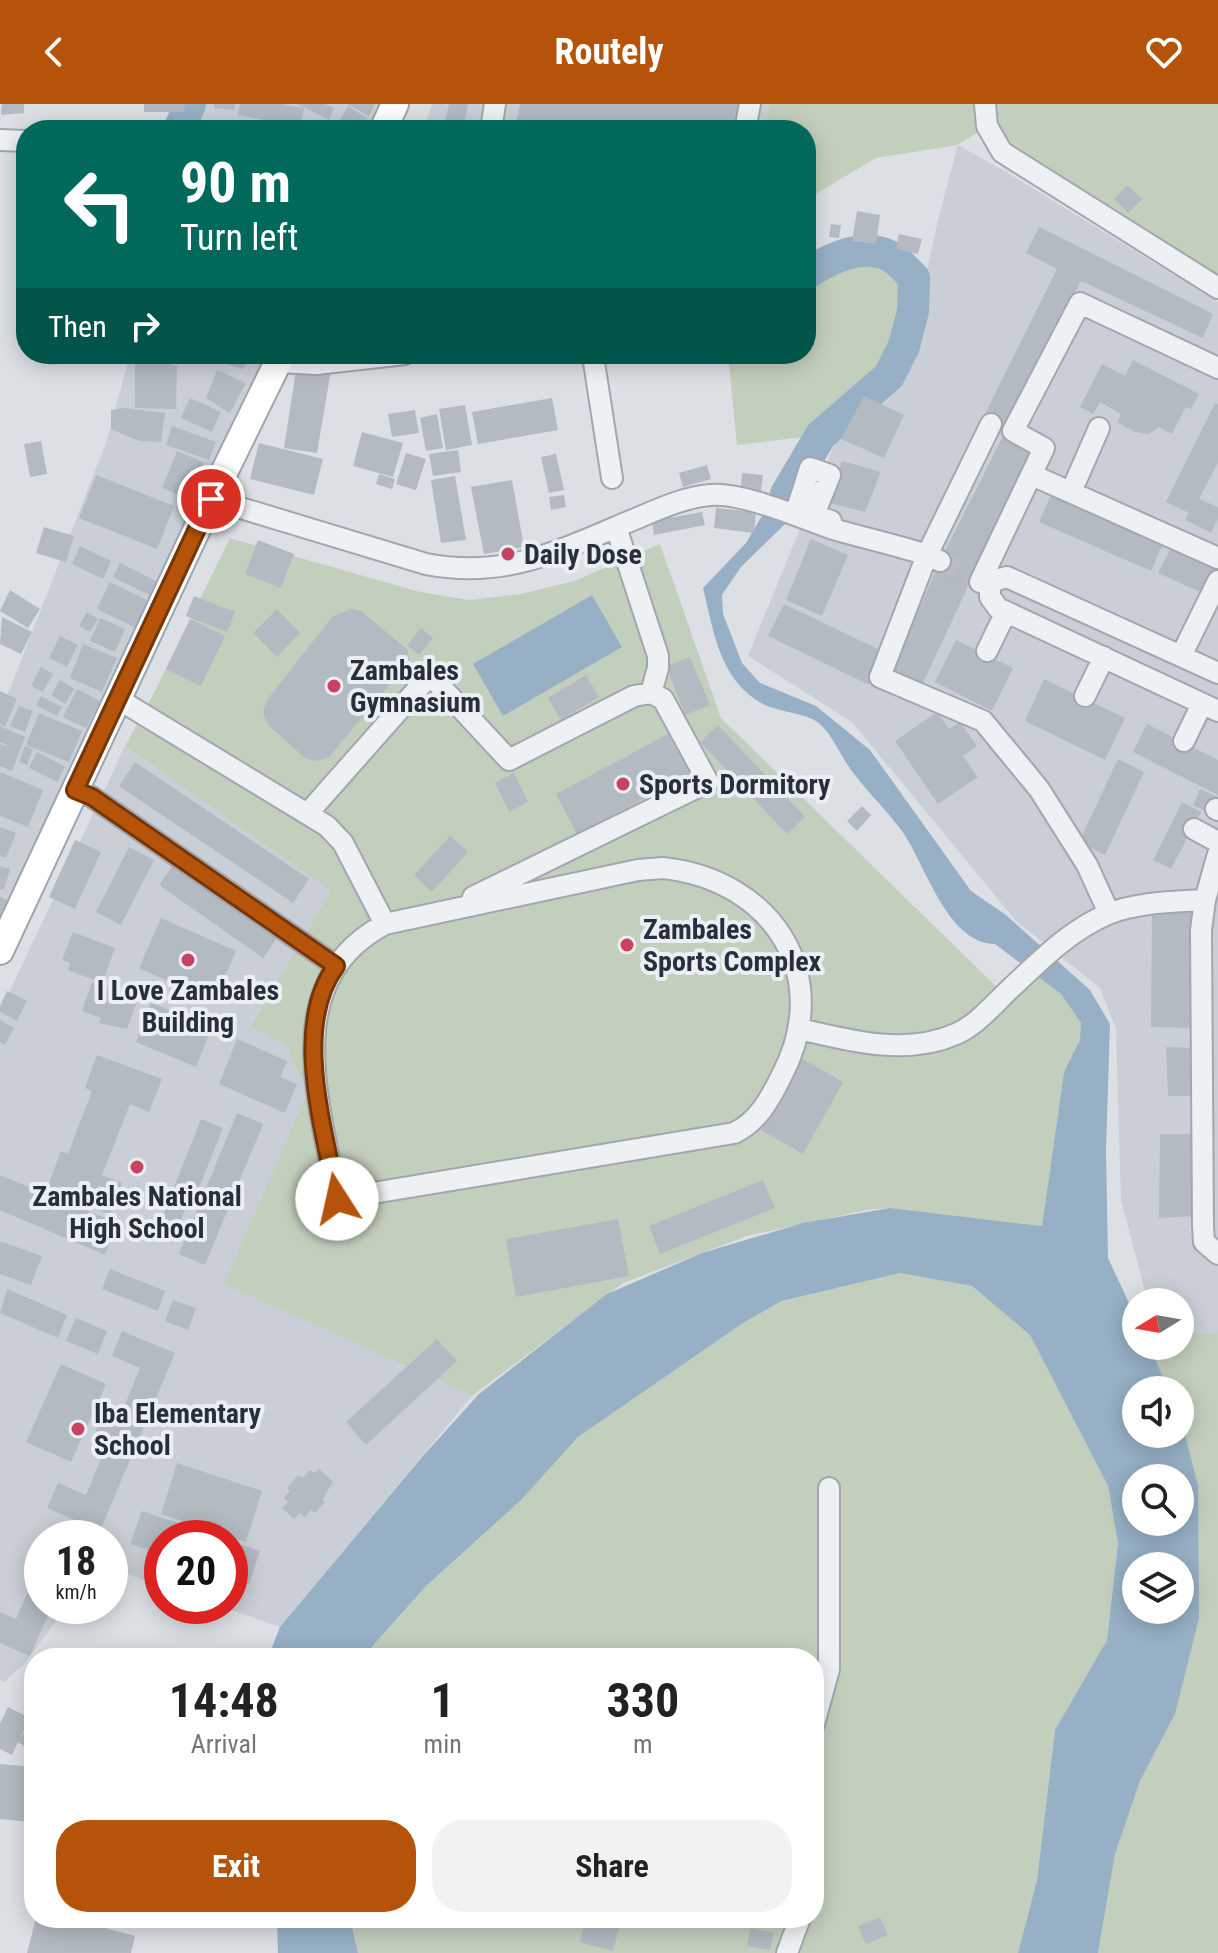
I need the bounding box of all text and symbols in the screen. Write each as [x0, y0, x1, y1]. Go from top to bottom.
icon: back [32, 30, 76, 74]
icon: heart [1142, 30, 1186, 74]
text: Routely [555, 31, 663, 73]
text: 90 m [180, 150, 291, 216]
icon: left [48, 152, 152, 256]
text: Turn left [180, 217, 298, 259]
icon: right [123, 304, 167, 348]
text: Then [48, 309, 107, 344]
pin [177, 465, 245, 533]
icon: arrive [189, 477, 233, 521]
place label: Daily Dose [524, 538, 642, 571]
marker: Daily Dose [499, 545, 517, 563]
place label: Zambales Gymnasium [350, 654, 481, 719]
marker: Zambales Gymnasium [325, 677, 343, 695]
place label: Sports Dormitory [639, 768, 831, 801]
marker: Sports Dormitory [614, 775, 632, 793]
place label: Zambales Sports Complex [643, 913, 822, 978]
marker: Zambales Sports Complex [618, 936, 636, 954]
marker: I Love Zambales Building [179, 951, 197, 969]
place label: I Love Zambales Building [97, 974, 279, 1039]
position arrow [295, 1157, 379, 1241]
marker: Zambales National High School [128, 1158, 146, 1176]
place label: Zambales National High School [32, 1180, 242, 1245]
north arrow [1122, 1288, 1194, 1360]
map controls [1122, 1288, 1194, 1624]
button: sound [1122, 1376, 1194, 1448]
place label: Iba Elementary School [94, 1397, 262, 1462]
marker: Iba Elementary School [69, 1420, 87, 1438]
button: search [1122, 1464, 1194, 1536]
speed limit sign: 20 [144, 1520, 248, 1624]
text: 18 [56, 1538, 96, 1585]
button: layers [1122, 1552, 1194, 1624]
text: km/h [55, 1580, 97, 1604]
text: 14:48 [169, 1672, 279, 1729]
text: 1 [431, 1672, 455, 1729]
text: 330 [606, 1672, 679, 1729]
text: Arrival [191, 1729, 257, 1759]
text: min [424, 1729, 462, 1759]
text: m [633, 1729, 653, 1759]
button: Exit [56, 1820, 416, 1912]
button: Share [432, 1820, 792, 1912]

